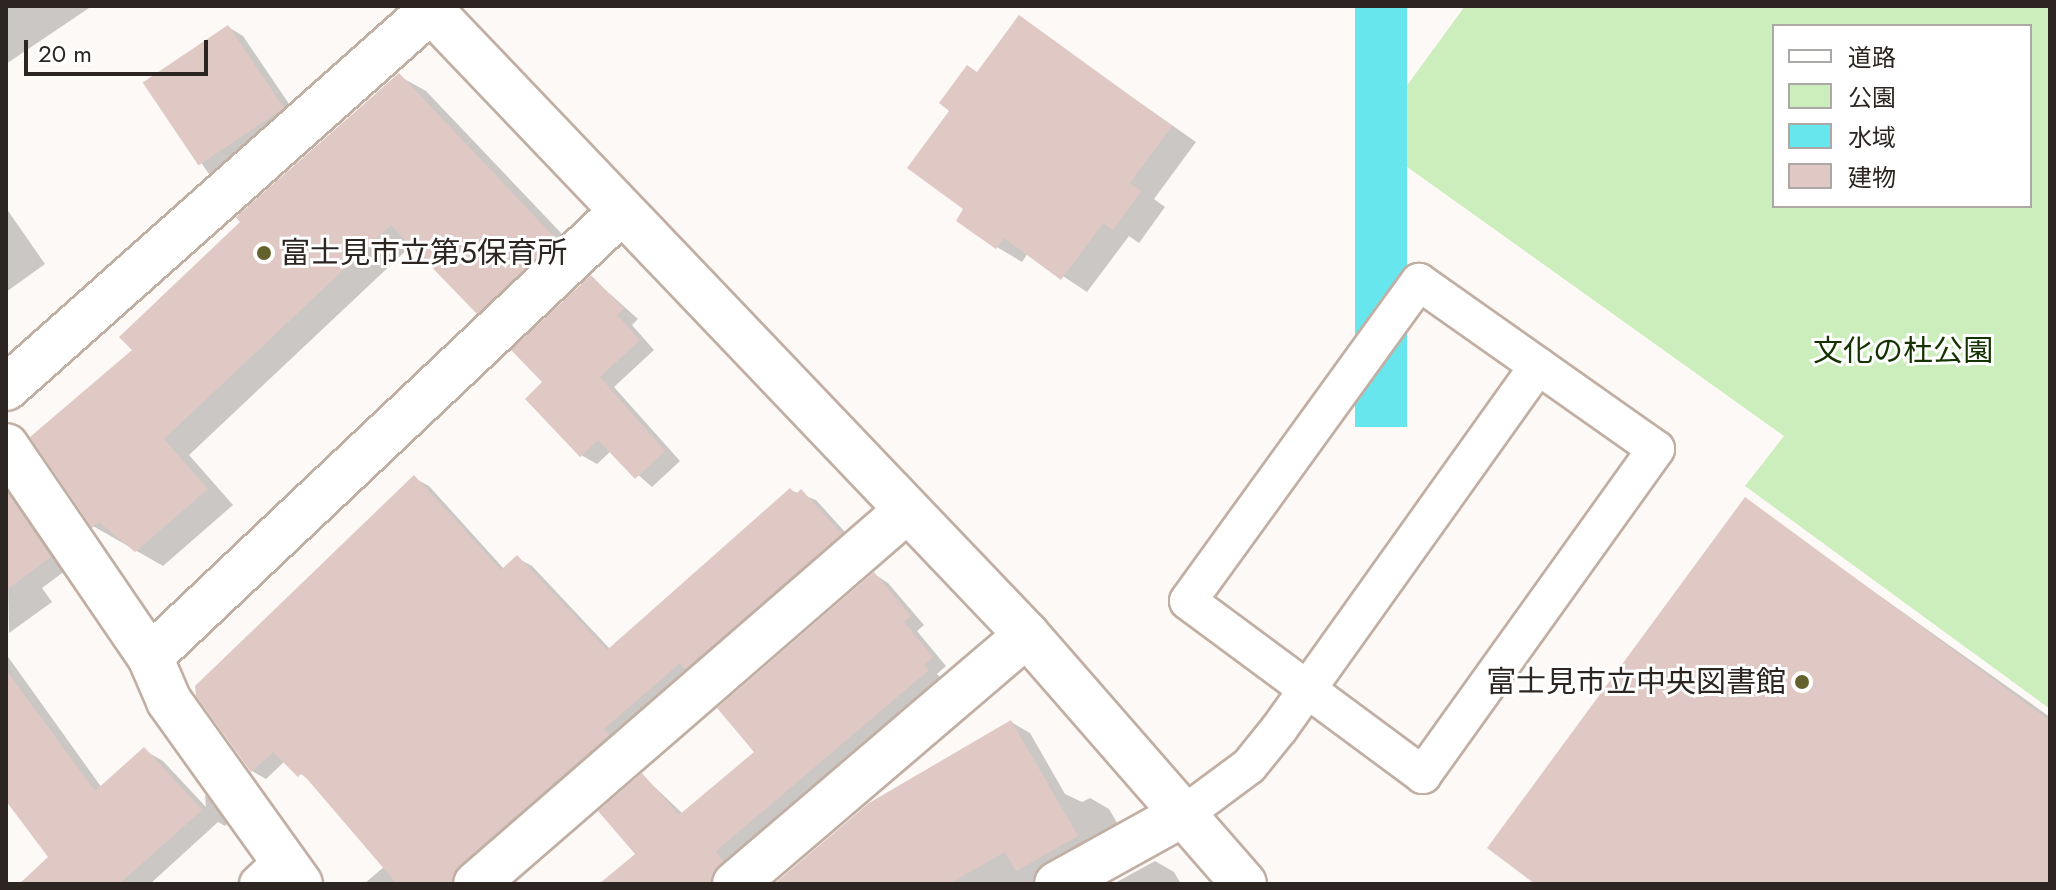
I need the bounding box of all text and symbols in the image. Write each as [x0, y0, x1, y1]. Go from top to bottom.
scale bar [28, 24, 212, 74]
legend [1772, 24, 2032, 208]
text: 20 m [38, 36, 92, 71]
text: 道路 [1848, 40, 1896, 75]
text: 公園 [1848, 80, 1896, 115]
text: 水域 [1848, 120, 1896, 155]
text: 建物 [1848, 160, 1896, 195]
place label: 富士見市立第5保育所 [280, 235, 567, 271]
marker: 富士見市立第5保育所 [255, 244, 273, 262]
park label: 文化の杜公園 [1813, 333, 1993, 369]
place label: 富士見市立中央図書館 [1486, 664, 1786, 700]
marker: 富士見市立中央図書館 [1793, 673, 1811, 691]

